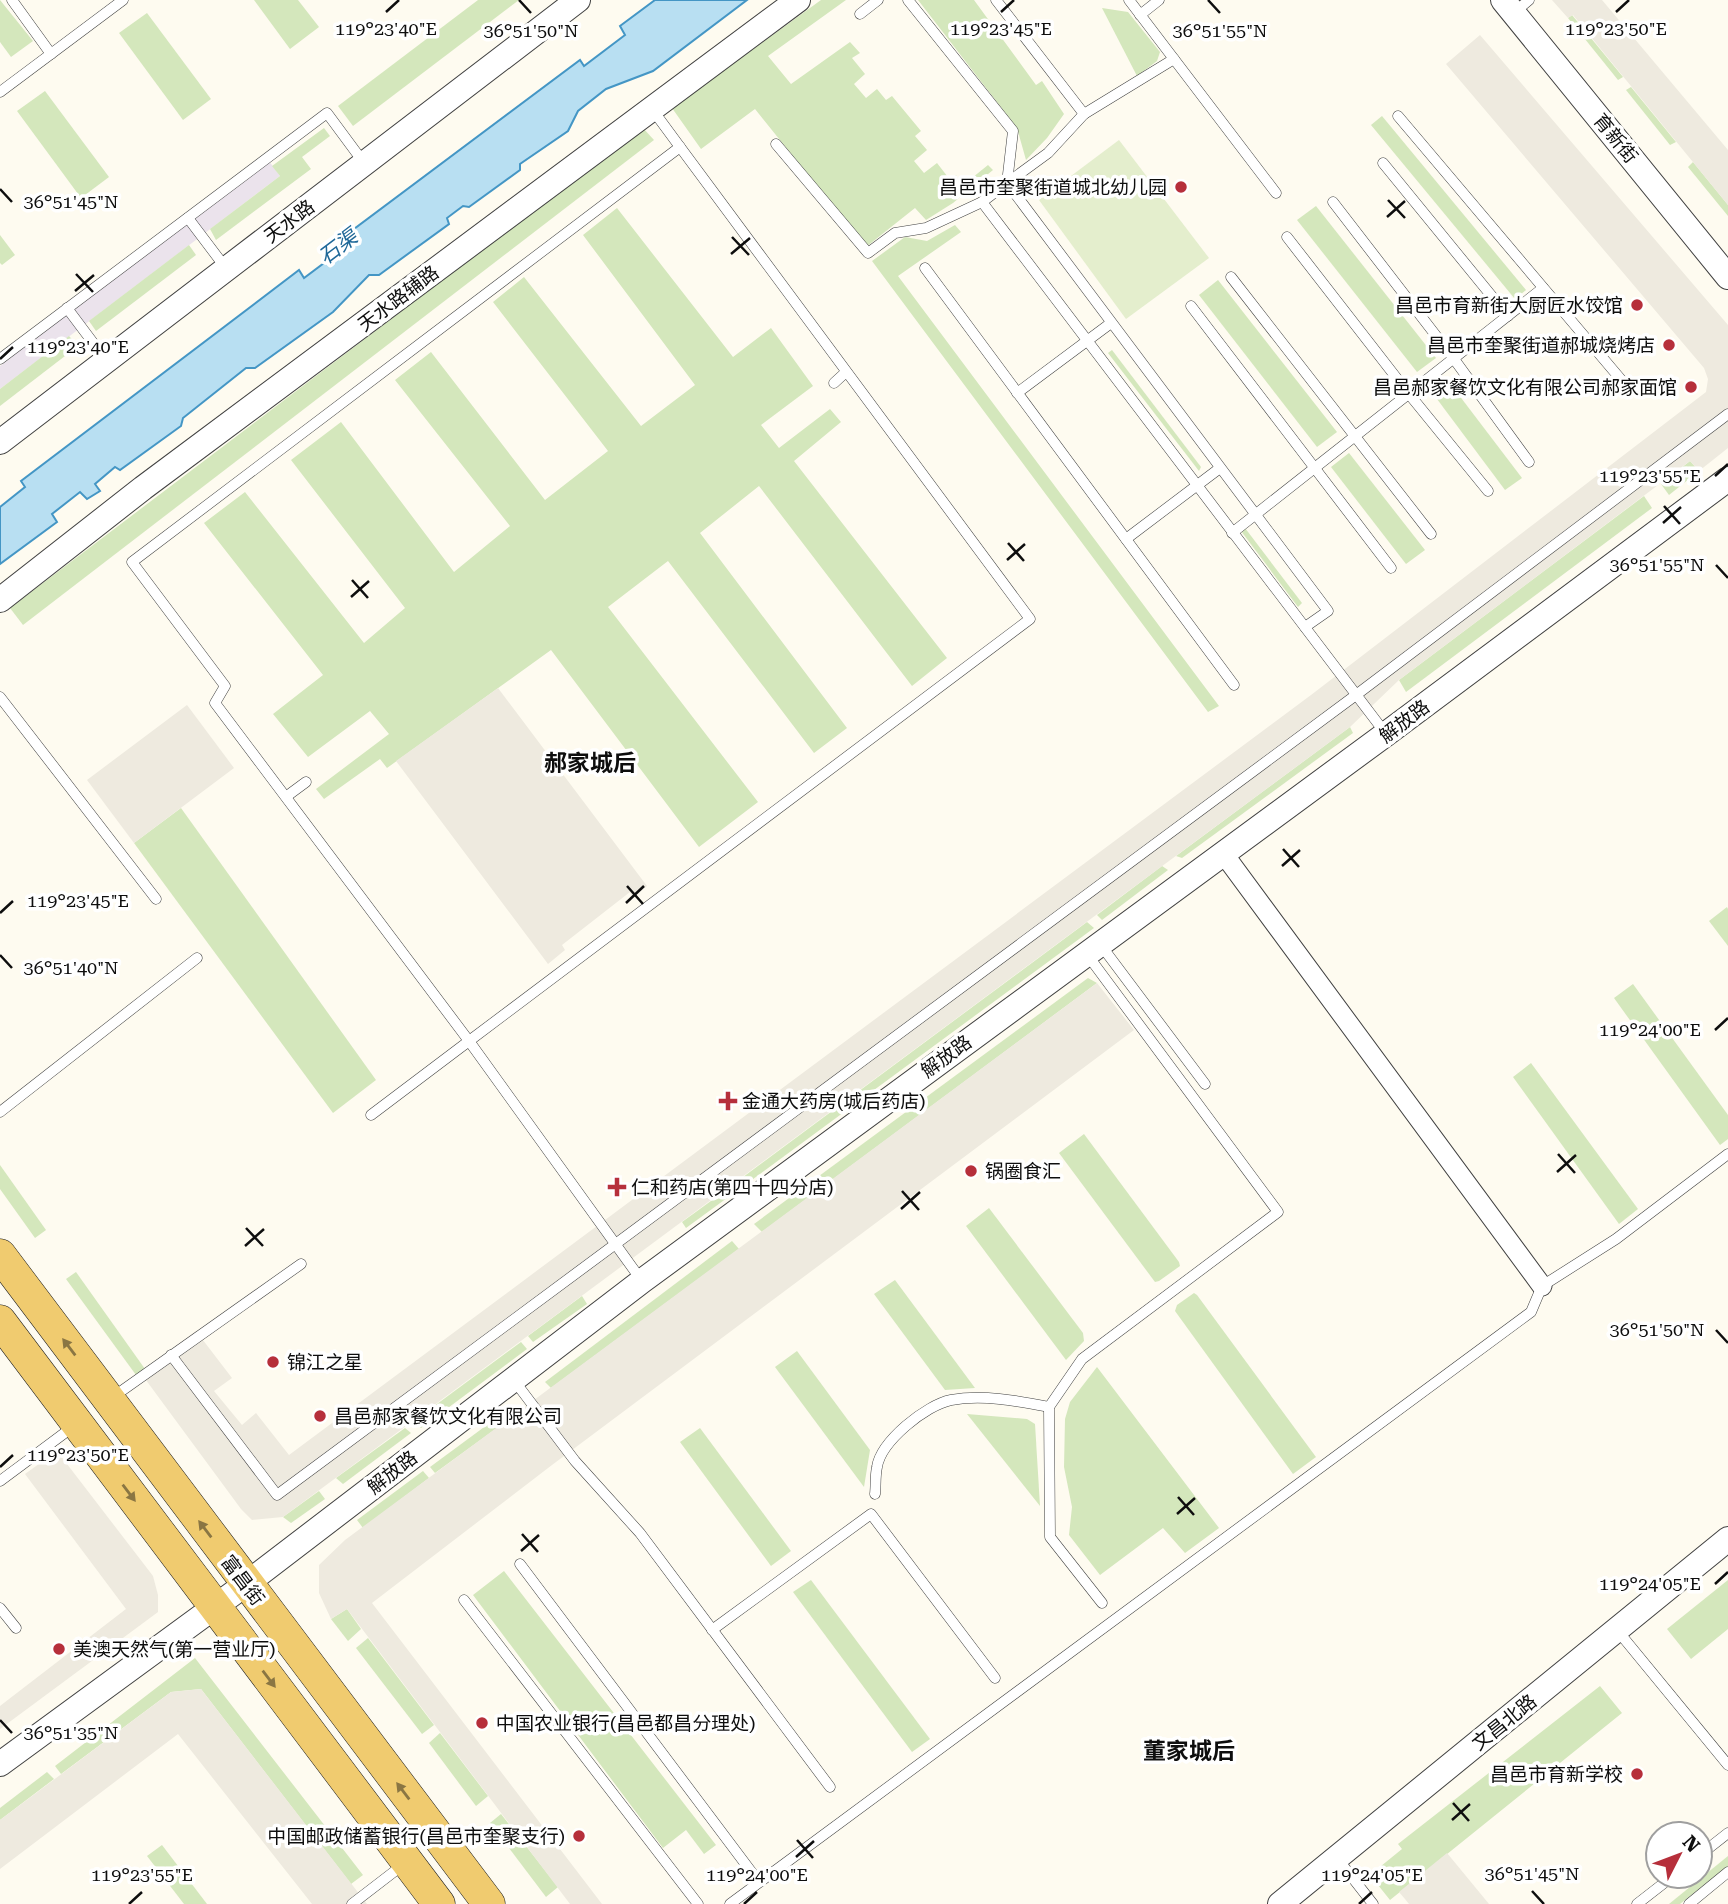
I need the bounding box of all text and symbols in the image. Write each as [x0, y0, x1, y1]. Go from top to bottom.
text: 119°23'40"E [335, 18, 437, 39]
text: 119°23'45"E [950, 18, 1052, 39]
text: 119°23'50"E [1565, 18, 1667, 39]
text: 36°51'50"N [484, 20, 578, 41]
text: 36°51'55"N [1173, 20, 1267, 41]
street label: 育新街 [1589, 109, 1642, 168]
place label: 昌邑市奎聚街道城北幼儿园 [939, 176, 1167, 199]
marker: 昌邑市奎聚街道城北幼儿园 [1173, 179, 1189, 195]
text: 36°51'45"N [24, 191, 118, 212]
street label: 天水路 [260, 195, 319, 248]
water label: 石渠 [314, 223, 364, 269]
street label: 天水路辅路 [353, 261, 443, 336]
place label: 昌邑市育新街大厨匠水饺馆 [1395, 294, 1623, 317]
marker: 昌邑市育新街大厨匠水饺馆 [1629, 297, 1645, 313]
place label: 昌邑市奎聚街道郝城烧烤店 [1427, 334, 1655, 357]
text: 119°23'40"E [27, 336, 129, 357]
marker: 昌邑市奎聚街道郝城烧烤店 [1661, 337, 1677, 353]
place label: 昌邑郝家餐饮文化有限公司郝家面馆 [1373, 376, 1677, 399]
marker: 昌邑郝家餐饮文化有限公司郝家面馆 [1683, 379, 1699, 395]
text: 119°23'55"E [1599, 465, 1701, 486]
text: 36°51'55"N [1610, 554, 1704, 575]
street label: 解放路 [1375, 695, 1434, 748]
district label: 郝家城后 [544, 750, 636, 777]
text: 119°23'45"E [27, 890, 129, 911]
text: 36°51'40"N [24, 957, 118, 978]
text: 119°24'00"E [1599, 1019, 1701, 1040]
street label: 解放路 [916, 1030, 976, 1082]
place label: 金通大药房(城后药店) [742, 1090, 925, 1113]
marker: 金通大药房(城后药店) [720, 1093, 736, 1109]
place label: 锅圈食汇 [985, 1160, 1061, 1183]
marker: 锅圈食汇 [963, 1163, 979, 1179]
place label: 仁和药店(第四十四分店) [631, 1176, 833, 1199]
marker: 仁和药店(第四十四分店) [609, 1179, 625, 1195]
text: 36°51'50"N [1610, 1319, 1704, 1340]
one-way arrow [62, 1338, 76, 1356]
place label: 锦江之星 [287, 1351, 363, 1374]
marker: 锦江之星 [265, 1354, 281, 1370]
place label: 昌邑郝家餐饮文化有限公司 [334, 1405, 562, 1428]
marker: 昌邑郝家餐饮文化有限公司 [312, 1408, 328, 1424]
text: 119°23'50"E [27, 1444, 129, 1465]
street label: 解放路 [363, 1446, 422, 1499]
one-way arrow [122, 1484, 136, 1502]
one-way arrow [198, 1520, 212, 1538]
street label: 富昌街 [216, 1551, 269, 1610]
text: 119°24'05"E [1599, 1573, 1701, 1594]
place label: 美澳天然气(第一营业厅) [73, 1638, 275, 1661]
marker: 美澳天然气(第一营业厅) [51, 1641, 67, 1657]
one-way arrow [262, 1670, 276, 1689]
street label: 文昌北路 [1468, 1690, 1541, 1755]
place label: 中国农业银行(昌邑都昌分理处) [496, 1712, 755, 1735]
marker: 中国农业银行(昌邑都昌分理处) [474, 1715, 490, 1731]
text: 36°51'35"N [24, 1722, 118, 1743]
district label: 董家城后 [1143, 1738, 1235, 1765]
place label: 昌邑市育新学校 [1490, 1763, 1623, 1786]
marker: 昌邑市育新学校 [1629, 1766, 1645, 1782]
one-way arrow [397, 1782, 411, 1800]
north arrow [1644, 1820, 1714, 1890]
place label: 中国邮政储蓄银行(昌邑市奎聚支行) [268, 1825, 565, 1848]
marker: 中国邮政储蓄银行(昌邑市奎聚支行) [571, 1828, 587, 1844]
text: N [1678, 1831, 1705, 1857]
text: 36°51'45"N [1485, 1863, 1579, 1884]
text: 119°23'55"E [91, 1864, 193, 1885]
text: 119°24'00"E [706, 1864, 808, 1885]
text: 119°24'05"E [1321, 1864, 1423, 1885]

